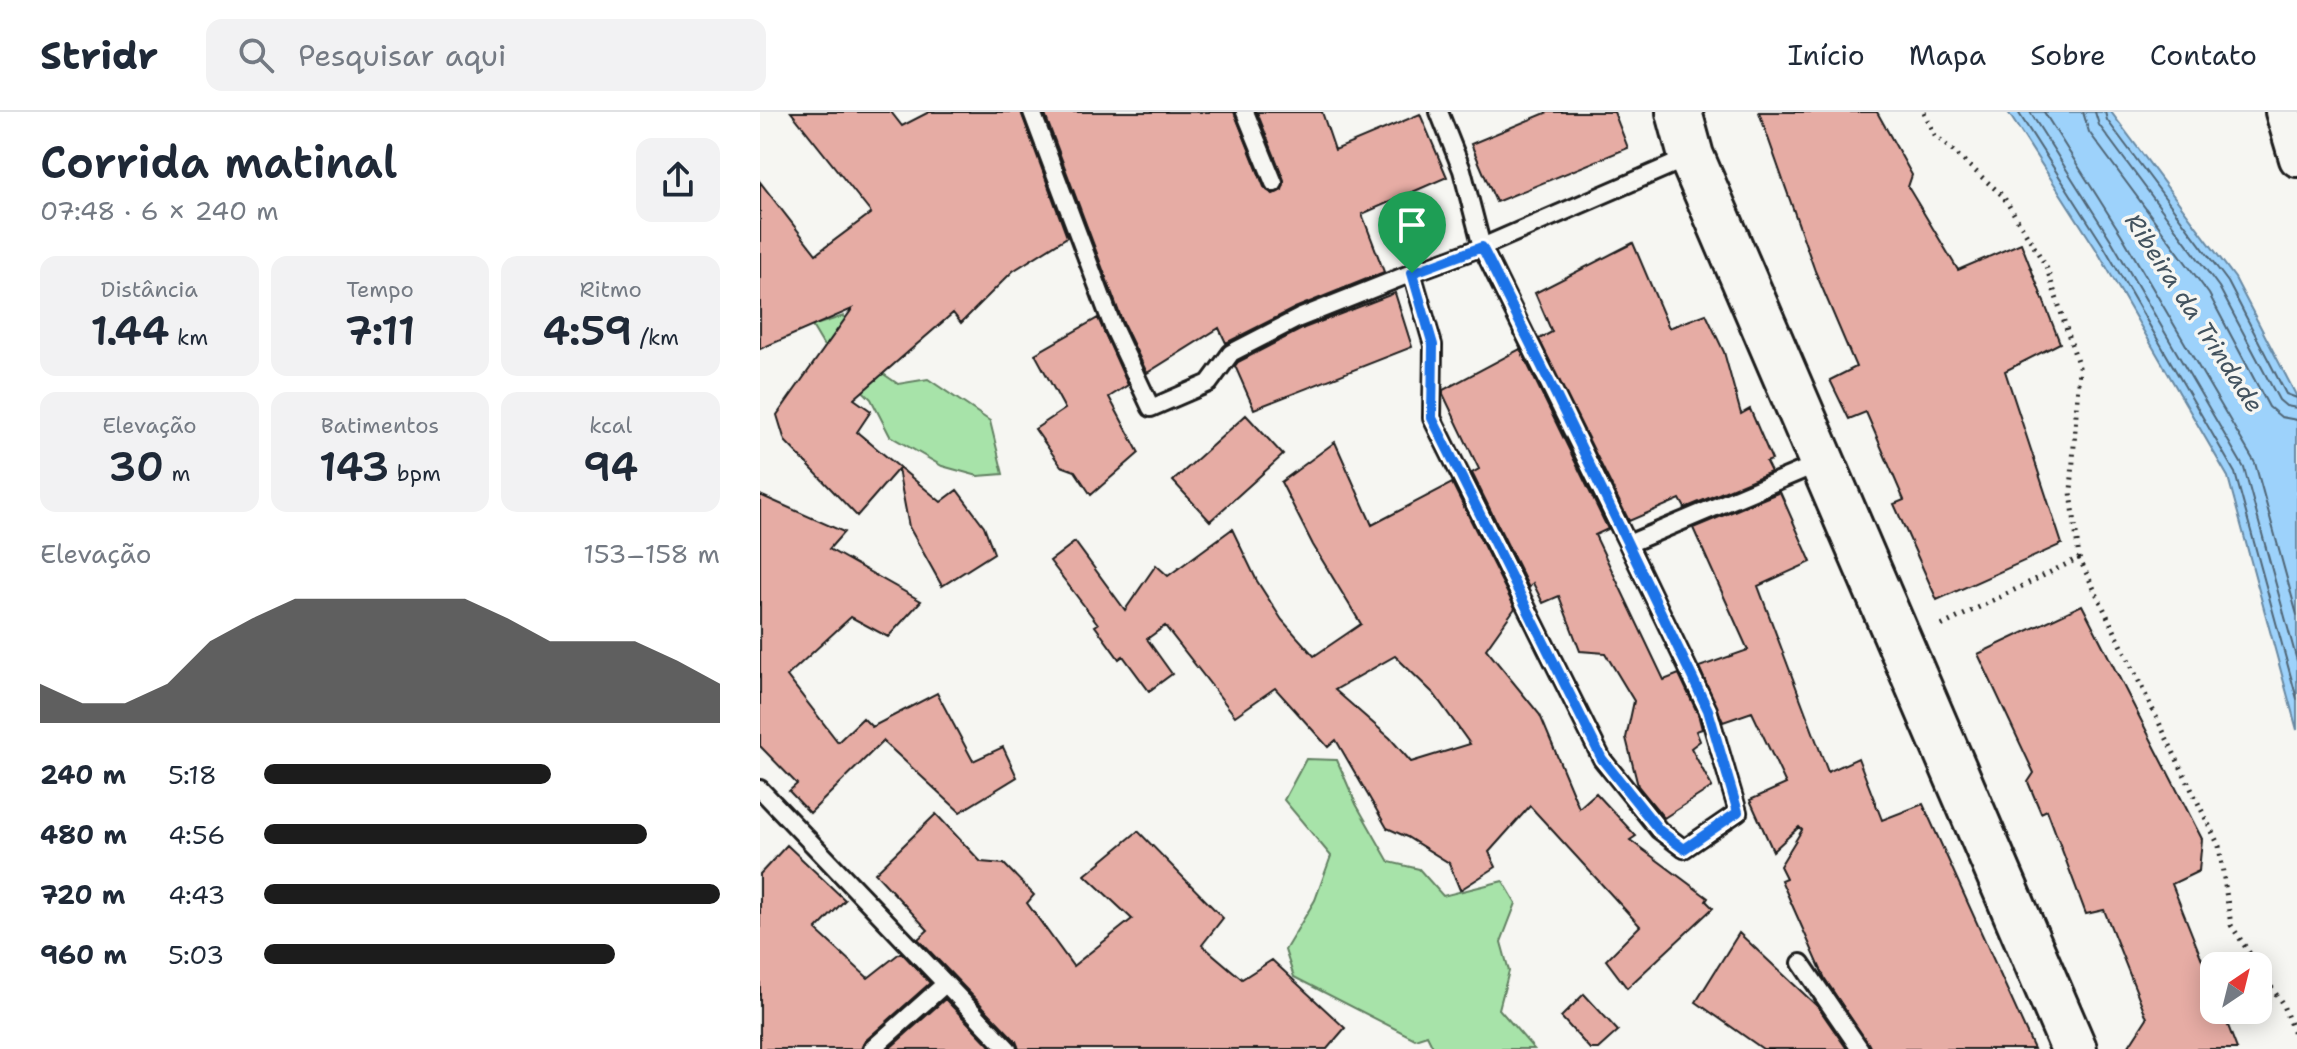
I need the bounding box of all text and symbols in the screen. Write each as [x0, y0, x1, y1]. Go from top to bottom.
search box [206, 19, 766, 91]
text: Stridr [40, 30, 158, 81]
icon: search [234, 33, 278, 77]
text: Pesquisar aqui [298, 35, 507, 76]
text: Início [1788, 36, 1865, 74]
text: Mapa [1909, 36, 1986, 74]
text: Sobre [2030, 36, 2106, 74]
text: Contato [2150, 36, 2257, 74]
text: Corrida matinal [40, 133, 397, 192]
button: share [636, 138, 720, 222]
pin [1378, 191, 1446, 273]
text: 07:48 · 6 × 240 m [40, 193, 279, 228]
icon: arrive [1390, 203, 1434, 247]
water label: Ribeira da Trindade [2118, 207, 2270, 419]
text: Distância [101, 275, 198, 304]
text: Tempo [346, 275, 414, 304]
text: Ritmo [579, 275, 642, 304]
text: 1.44 [90, 304, 170, 358]
text: 7:11 [345, 304, 415, 358]
text: 4:59 [542, 304, 632, 358]
text: km [170, 323, 208, 352]
text: /km [632, 323, 679, 352]
text: Elevação [102, 411, 196, 440]
text: Batimentos [321, 411, 439, 440]
text: kcal [589, 411, 632, 440]
text: 30 [108, 440, 164, 494]
text: 143 [319, 440, 389, 494]
text: 94 [583, 440, 638, 494]
text: m [164, 459, 190, 488]
text: bpm [389, 459, 441, 488]
text: Elevação [40, 536, 151, 571]
text: 153–158 m [583, 536, 720, 571]
text: 240 m [40, 757, 126, 792]
text: 5:18 [168, 757, 217, 792]
text: 480 m [40, 817, 127, 852]
text: 4:56 [168, 817, 225, 852]
text: 720 m [40, 877, 125, 912]
text: 4:43 [168, 877, 225, 912]
text: 960 m [40, 937, 127, 972]
text: 5:03 [168, 937, 224, 972]
north arrow [2200, 952, 2272, 1024]
map controls [2200, 952, 2272, 1024]

